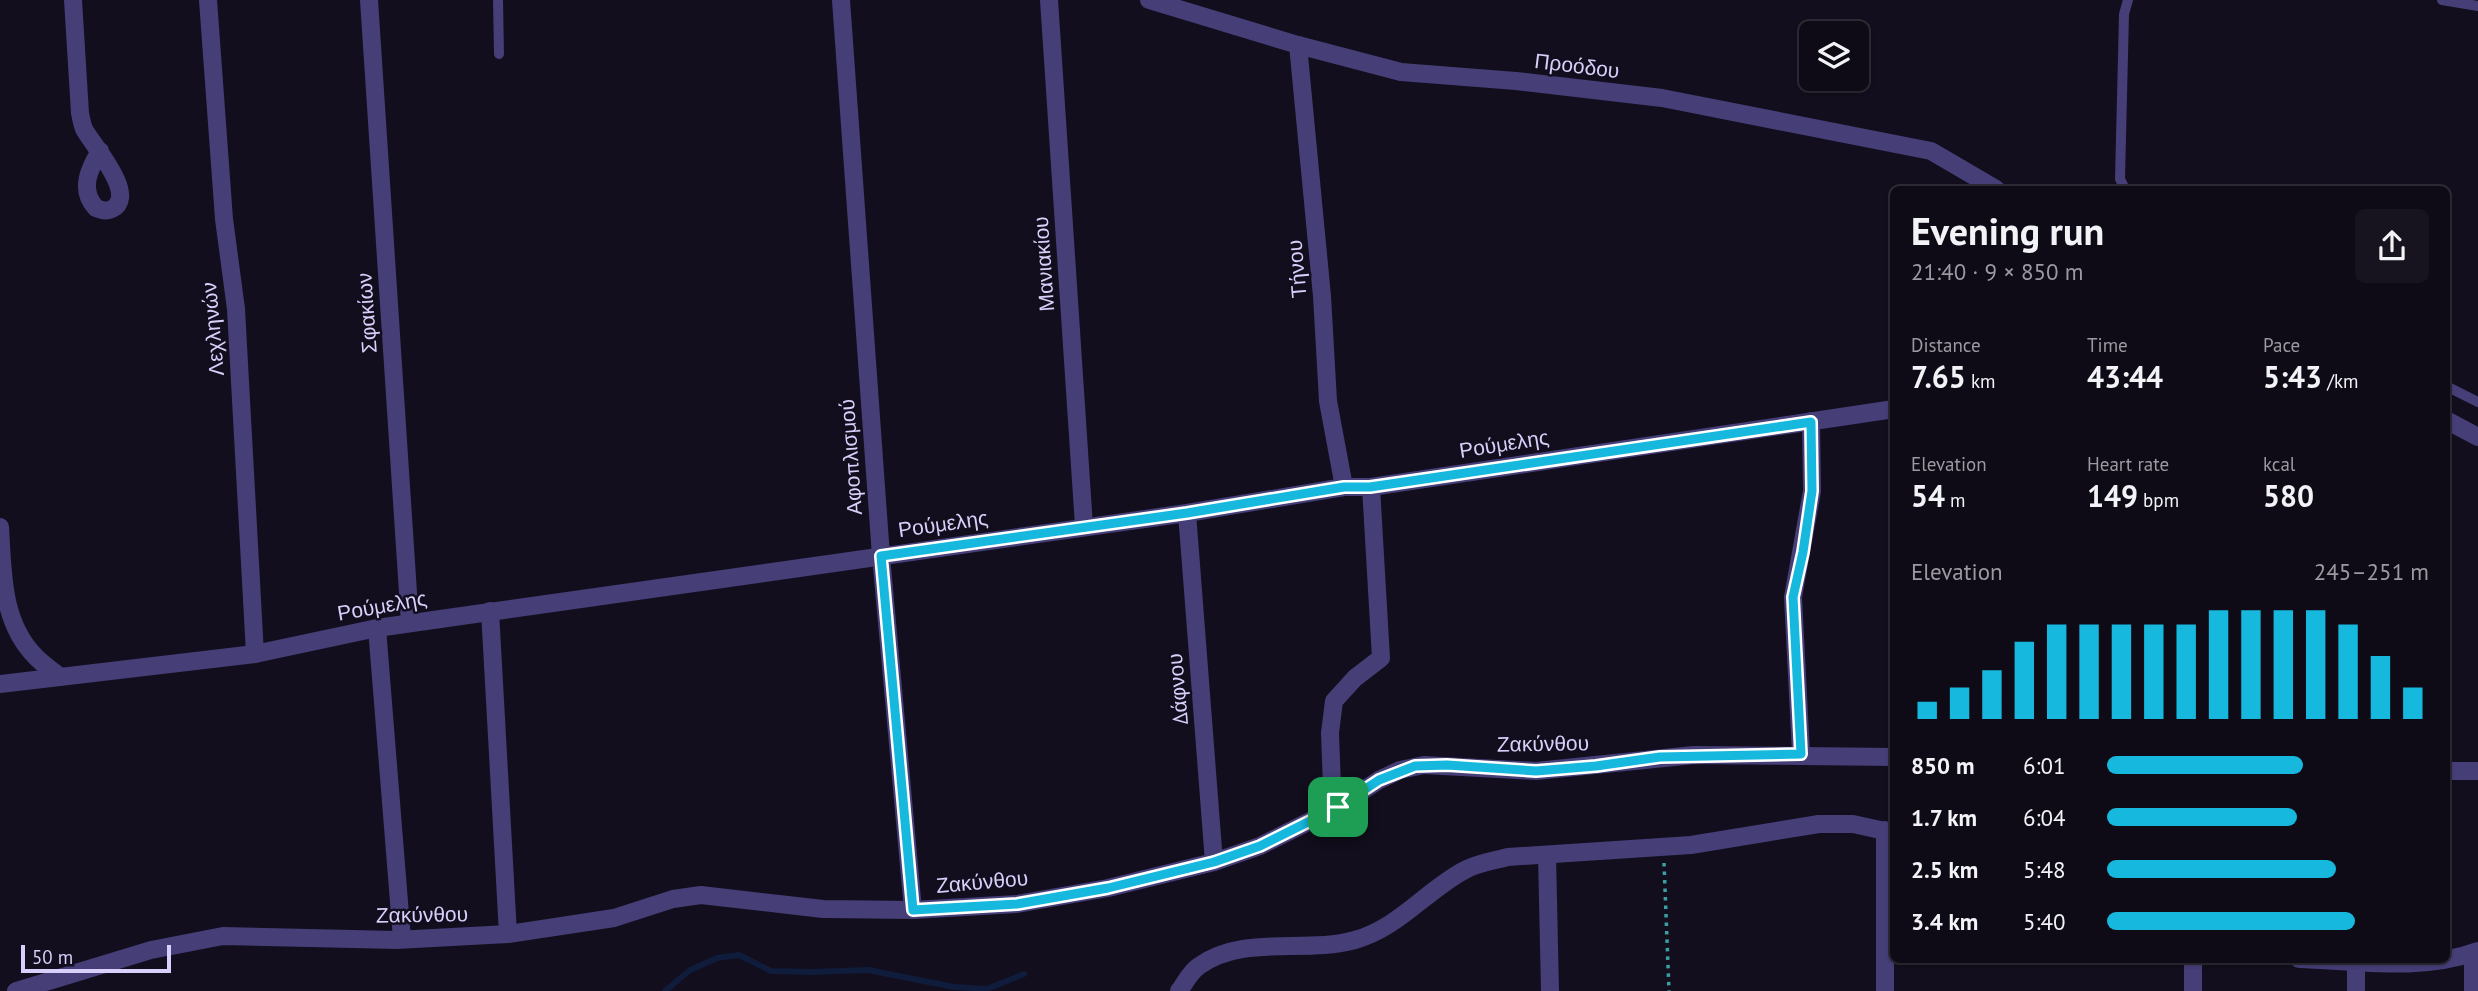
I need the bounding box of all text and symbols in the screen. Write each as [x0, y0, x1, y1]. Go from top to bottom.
map controls [1799, 21, 1869, 91]
button: layers [1799, 21, 1869, 91]
street label: Προόδου [1533, 47, 1621, 84]
text: Evening run [1911, 206, 2104, 255]
button: share [2355, 209, 2429, 283]
street label: Μανιακίου [1027, 216, 1060, 313]
street label: Τήνου [1281, 239, 1312, 299]
text: 21:40 · 9 × 850 m [1911, 257, 2083, 286]
street label: Σφακίων [350, 272, 383, 354]
street label: Λεχληνών [195, 281, 230, 377]
text: Distance [1911, 333, 1981, 357]
text: Time [2087, 333, 2128, 357]
text: Pace [2263, 333, 2300, 357]
text: 7.65 [1911, 357, 1966, 396]
text: 43:44 [2087, 357, 2163, 396]
text: 5:43 [2263, 357, 2322, 396]
text: km [1966, 369, 1995, 393]
text: /km [2322, 369, 2358, 393]
street label: Αφοπλισμού [833, 398, 868, 516]
street label: Ρούμελης [1457, 423, 1551, 464]
text: Elevation [1911, 452, 1987, 476]
text: Heart rate [2087, 452, 2169, 476]
text: kcal [2263, 452, 2295, 476]
text: 54 [1911, 476, 1945, 515]
text: 149 [2087, 476, 2138, 515]
text: 580 [2263, 476, 2314, 515]
text: m [1945, 488, 1966, 512]
text: bpm [2138, 488, 2179, 512]
street label: Ρούμελης [896, 504, 990, 543]
text: Elevation [1911, 557, 2003, 586]
text: 245–251 m [2314, 557, 2429, 586]
street label: Ρούμελης [335, 584, 429, 627]
street label: Δάφνου [1161, 652, 1194, 726]
street label: Ζακύνθου [1497, 729, 1589, 758]
text: 850 m [1911, 751, 1974, 780]
text: 6:01 [2023, 751, 2066, 780]
pin [1308, 777, 1368, 837]
icon: arrive [1319, 788, 1357, 826]
text: 1.7 km [1911, 803, 1977, 832]
text: 6:04 [2023, 803, 2066, 832]
text: 2.5 km [1911, 855, 1978, 884]
text: 5:48 [2023, 855, 2066, 884]
street label: Ζακύνθου [935, 864, 1029, 899]
street label: Ζακύνθου [376, 900, 468, 929]
text: 3.4 km [1911, 907, 1978, 936]
text: 5:40 [2023, 907, 2066, 936]
scale bar [21, 942, 172, 974]
text: 50 m [32, 945, 73, 969]

